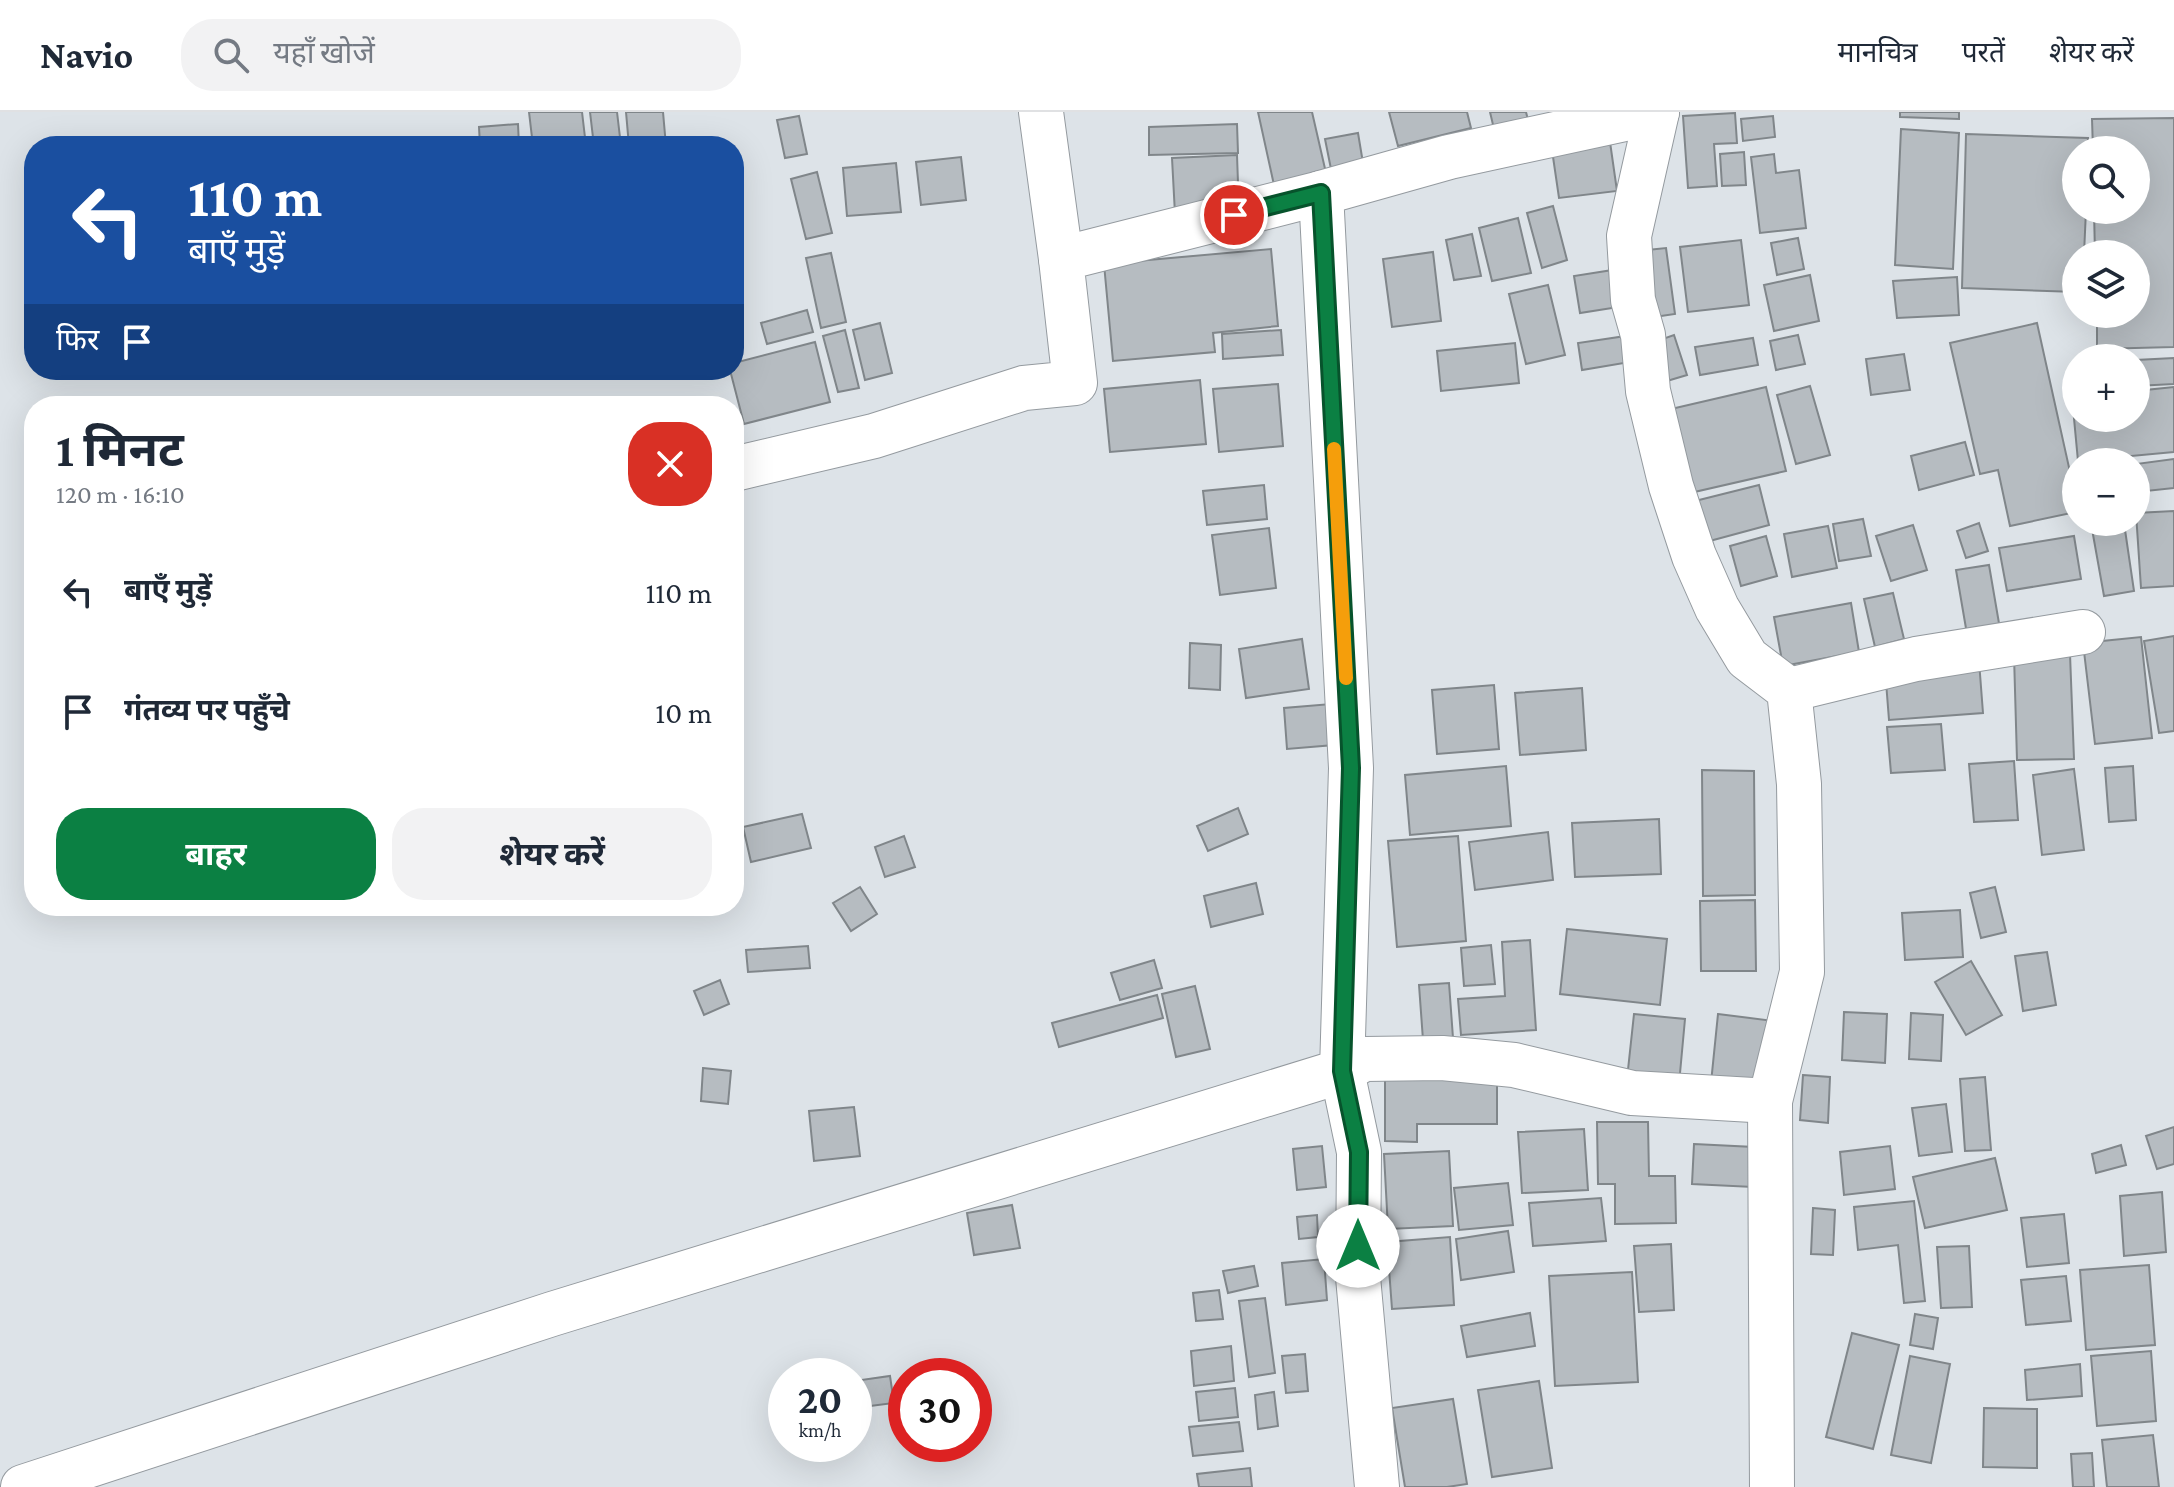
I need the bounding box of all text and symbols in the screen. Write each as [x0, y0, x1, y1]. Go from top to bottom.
search box [181, 19, 741, 91]
icon: search [209, 33, 253, 77]
text: Navio [40, 34, 133, 76]
text: यहाँ खोजें [273, 36, 375, 69]
text: मानचित्र [1838, 37, 1918, 68]
text: परतें [1962, 37, 2005, 68]
text: शेयर करें [2049, 37, 2134, 68]
map controls [2062, 136, 2150, 536]
button: search [2062, 136, 2150, 224]
text: 110 m [188, 166, 322, 228]
icon: left [56, 168, 160, 272]
pin [1200, 181, 1268, 249]
icon: arrive [1212, 193, 1256, 237]
text: बाएँ मुड़ें [188, 231, 285, 271]
button: layers [2062, 240, 2150, 328]
icon: arrive [115, 320, 159, 364]
text: फिर [56, 323, 99, 356]
button: + [2062, 344, 2150, 432]
button: close [628, 422, 712, 506]
text: 1 मिनट [56, 423, 184, 476]
button: − [2062, 448, 2150, 536]
text: 120 m · 16:10 [56, 480, 185, 509]
icon: left [56, 570, 100, 614]
text: बाएँ मुड़ें [124, 573, 212, 606]
text: 110 m [645, 576, 712, 609]
icon: arrive [56, 690, 100, 734]
text: गंतव्य पर पहुँचे [124, 693, 290, 726]
text: 10 m [655, 696, 712, 729]
button: बाहर [56, 808, 376, 900]
button: शेयर करें [392, 808, 712, 900]
position arrow [1316, 1204, 1400, 1288]
speed limit sign: 30 [888, 1358, 992, 1462]
text: 20 [798, 1377, 842, 1422]
text: km/h [798, 1419, 842, 1441]

